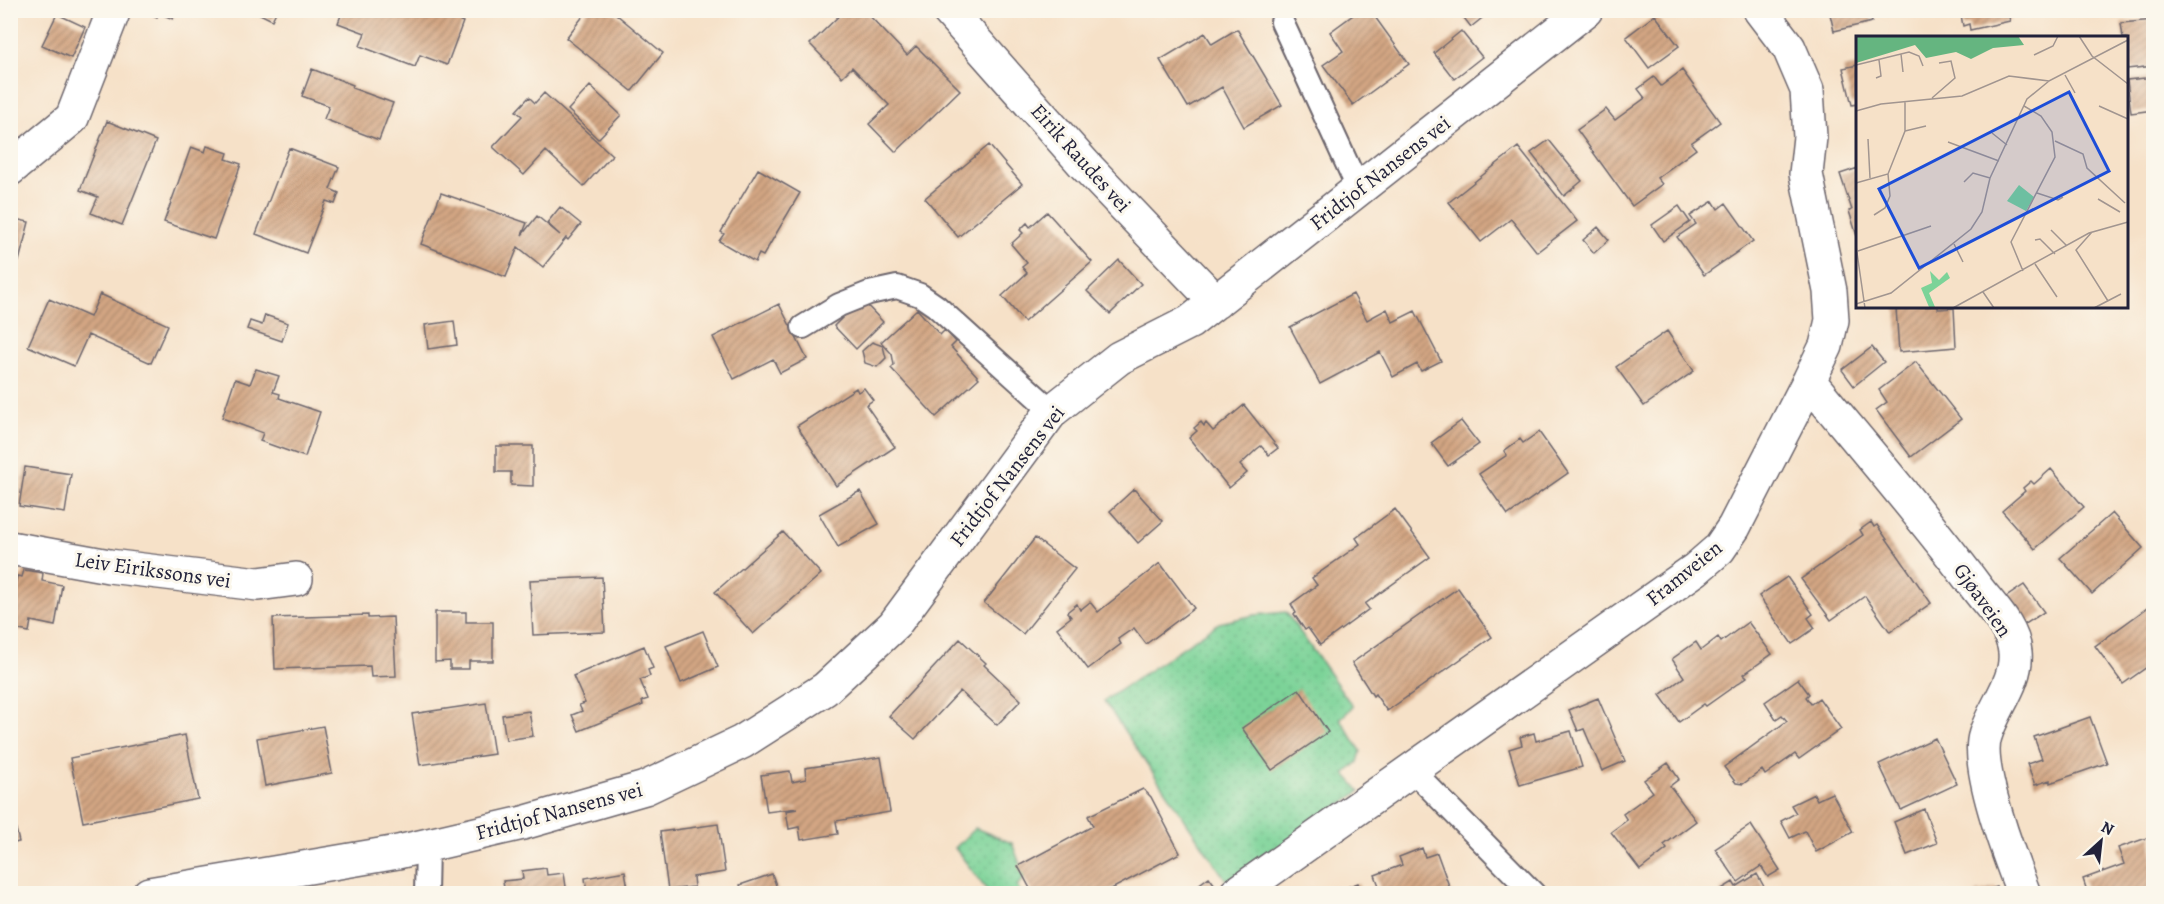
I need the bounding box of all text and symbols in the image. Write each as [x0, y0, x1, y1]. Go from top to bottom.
inset map [1856, 36, 2128, 308]
street label: Eirik Raudes vei [1025, 98, 1137, 218]
street label: Fridtjof Nansens vei [1304, 109, 1456, 237]
street label: Fridtjof Nansens vei [943, 400, 1071, 552]
street label: Framveien [1640, 534, 1728, 612]
street label: Leiv Eirikssons vei [73, 545, 233, 595]
street label: Gjøaveien [1947, 557, 2019, 643]
street label: Fridtjof Nansens vei [473, 775, 646, 847]
north arrow [2071, 811, 2131, 871]
text: N [2097, 816, 2118, 841]

